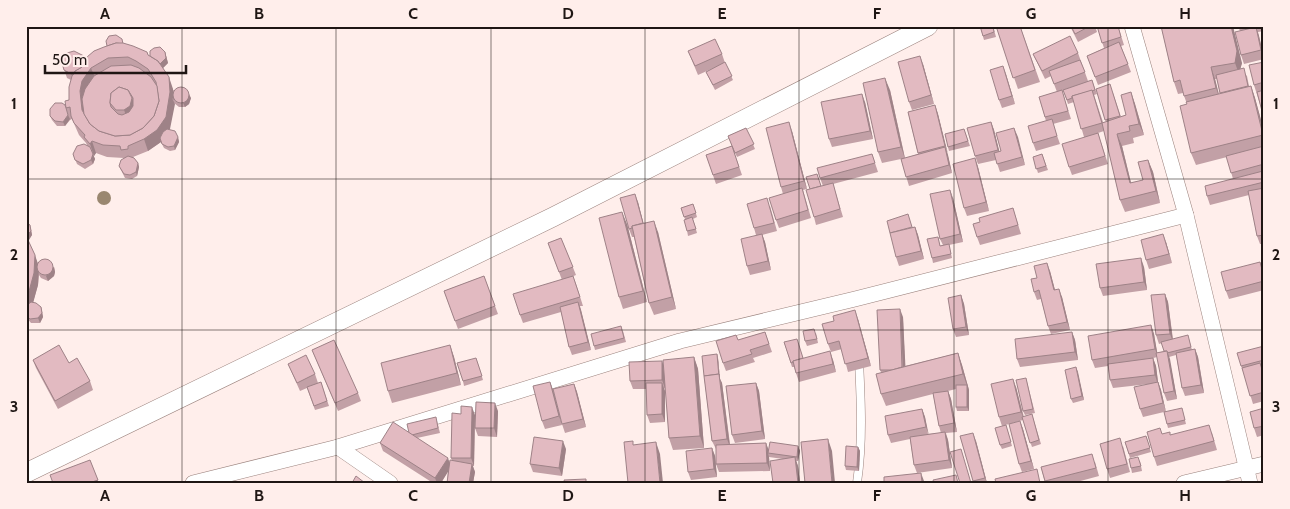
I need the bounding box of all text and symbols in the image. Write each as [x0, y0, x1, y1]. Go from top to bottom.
text: A [100, 4, 110, 23]
text: B [254, 4, 264, 23]
text: C [408, 4, 418, 23]
text: D [562, 4, 574, 23]
text: E [717, 4, 727, 23]
text: F [873, 4, 882, 23]
text: G [1026, 4, 1036, 23]
text: H [1179, 4, 1191, 23]
scale bar [45, 42, 186, 74]
text: 50 m [52, 51, 87, 69]
text: 1 [11, 94, 17, 113]
text: 1 [1273, 94, 1279, 113]
text: 2 [10, 245, 18, 264]
text: 2 [1272, 245, 1280, 264]
text: 3 [10, 397, 18, 416]
text: 3 [1272, 397, 1280, 416]
text: A [100, 486, 110, 505]
text: B [254, 486, 264, 505]
text: C [408, 486, 418, 505]
text: D [562, 486, 574, 505]
text: E [717, 486, 727, 505]
text: F [873, 486, 882, 505]
text: G [1026, 486, 1036, 505]
text: H [1179, 486, 1191, 505]

